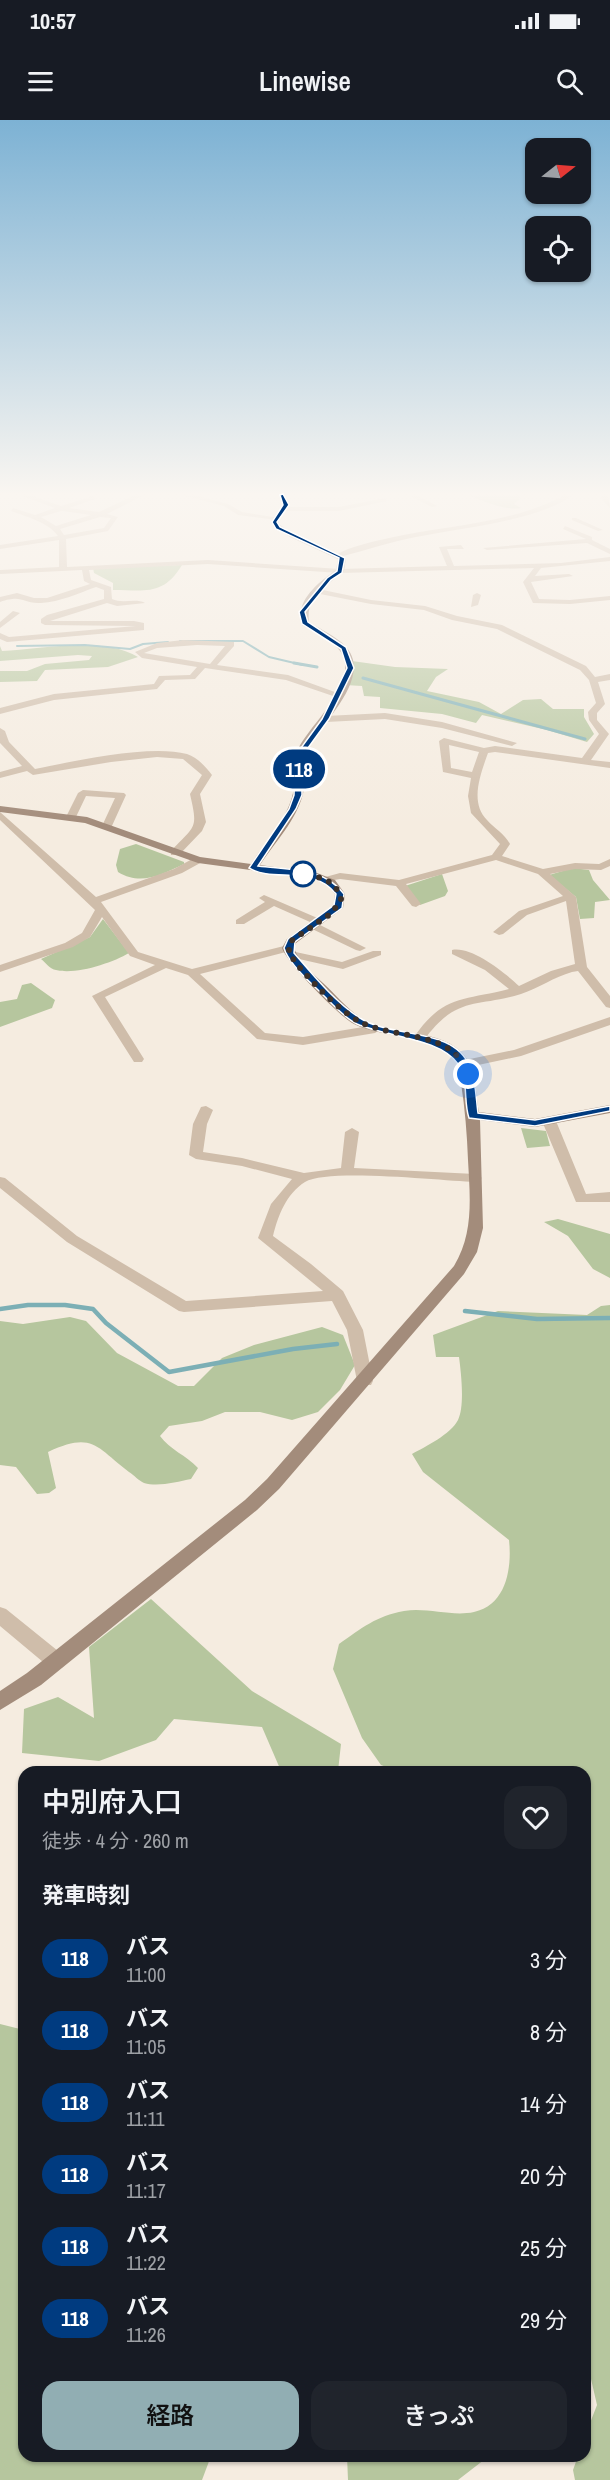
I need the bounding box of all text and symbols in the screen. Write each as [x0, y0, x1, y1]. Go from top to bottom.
text: 10:57 [30, 6, 76, 36]
text: Linewise [259, 63, 351, 99]
icon: menu [24, 65, 57, 98]
icon: search [553, 65, 586, 98]
north arrow [525, 138, 591, 204]
map controls [525, 138, 591, 282]
button: locate [525, 216, 591, 282]
line badge: 118 [264, 750, 334, 788]
text: 118 [285, 755, 313, 784]
unlabelled marker [290, 861, 316, 887]
your location [453, 1059, 483, 1089]
text: 中別府入口 [42, 1783, 182, 1821]
button: heart [504, 1786, 567, 1849]
text: 徒歩 · 4 分 · 260 m [42, 1827, 189, 1854]
text: 発車時刻 [42, 1880, 130, 1910]
text: バス [126, 1931, 170, 1961]
text: 118 [61, 1944, 89, 1973]
text: 3 分 [530, 1945, 567, 1975]
text: 11:00 [126, 1961, 166, 1988]
text: バス [126, 2003, 170, 2033]
text: 118 [61, 2016, 89, 2045]
text: 8 分 [530, 2017, 567, 2047]
text: 11:05 [126, 2033, 166, 2060]
text: バス [126, 2075, 170, 2105]
text: 118 [61, 2088, 89, 2117]
text: 14 分 [520, 2089, 567, 2119]
text: 11:11 [126, 2105, 165, 2132]
text: バス [126, 2147, 170, 2177]
text: 118 [61, 2160, 89, 2189]
text: 20 分 [520, 2161, 567, 2191]
text: 11:17 [126, 2177, 166, 2204]
text: バス [126, 2219, 170, 2249]
text: 118 [61, 2232, 89, 2261]
text: 25 分 [520, 2233, 567, 2263]
text: 11:22 [126, 2249, 166, 2276]
text: バス [126, 2291, 170, 2321]
text: 118 [61, 2304, 89, 2333]
text: 29 分 [520, 2305, 567, 2335]
text: 11:26 [126, 2321, 166, 2348]
button: 経路 [42, 2381, 299, 2450]
button: きっぷ [311, 2381, 567, 2450]

